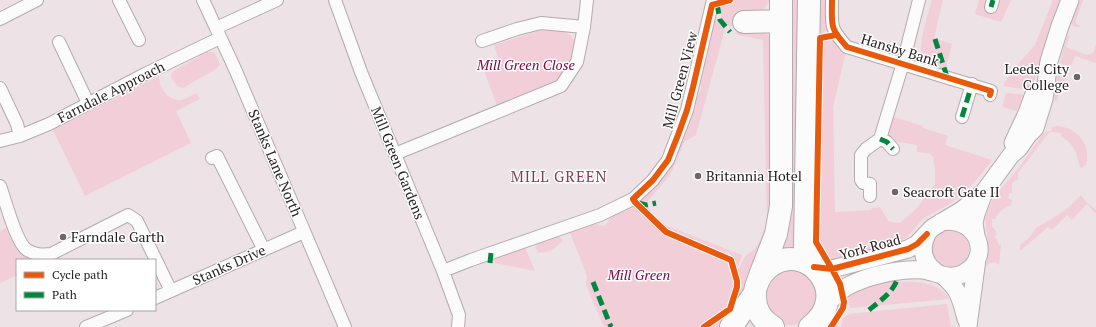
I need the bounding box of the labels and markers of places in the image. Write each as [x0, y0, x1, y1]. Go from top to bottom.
place label: Leeds City College [1005, 59, 1070, 94]
marker: Leeds City College [1072, 72, 1082, 82]
place label: Britannia Hotel [706, 166, 802, 185]
marker: Britannia Hotel [693, 171, 703, 181]
place label: Seacroft Gate II [903, 182, 1000, 201]
marker: Seacroft Gate II [890, 187, 900, 197]
place label: Farndale Garth [71, 227, 164, 246]
marker: Farndale Garth [58, 232, 68, 242]

